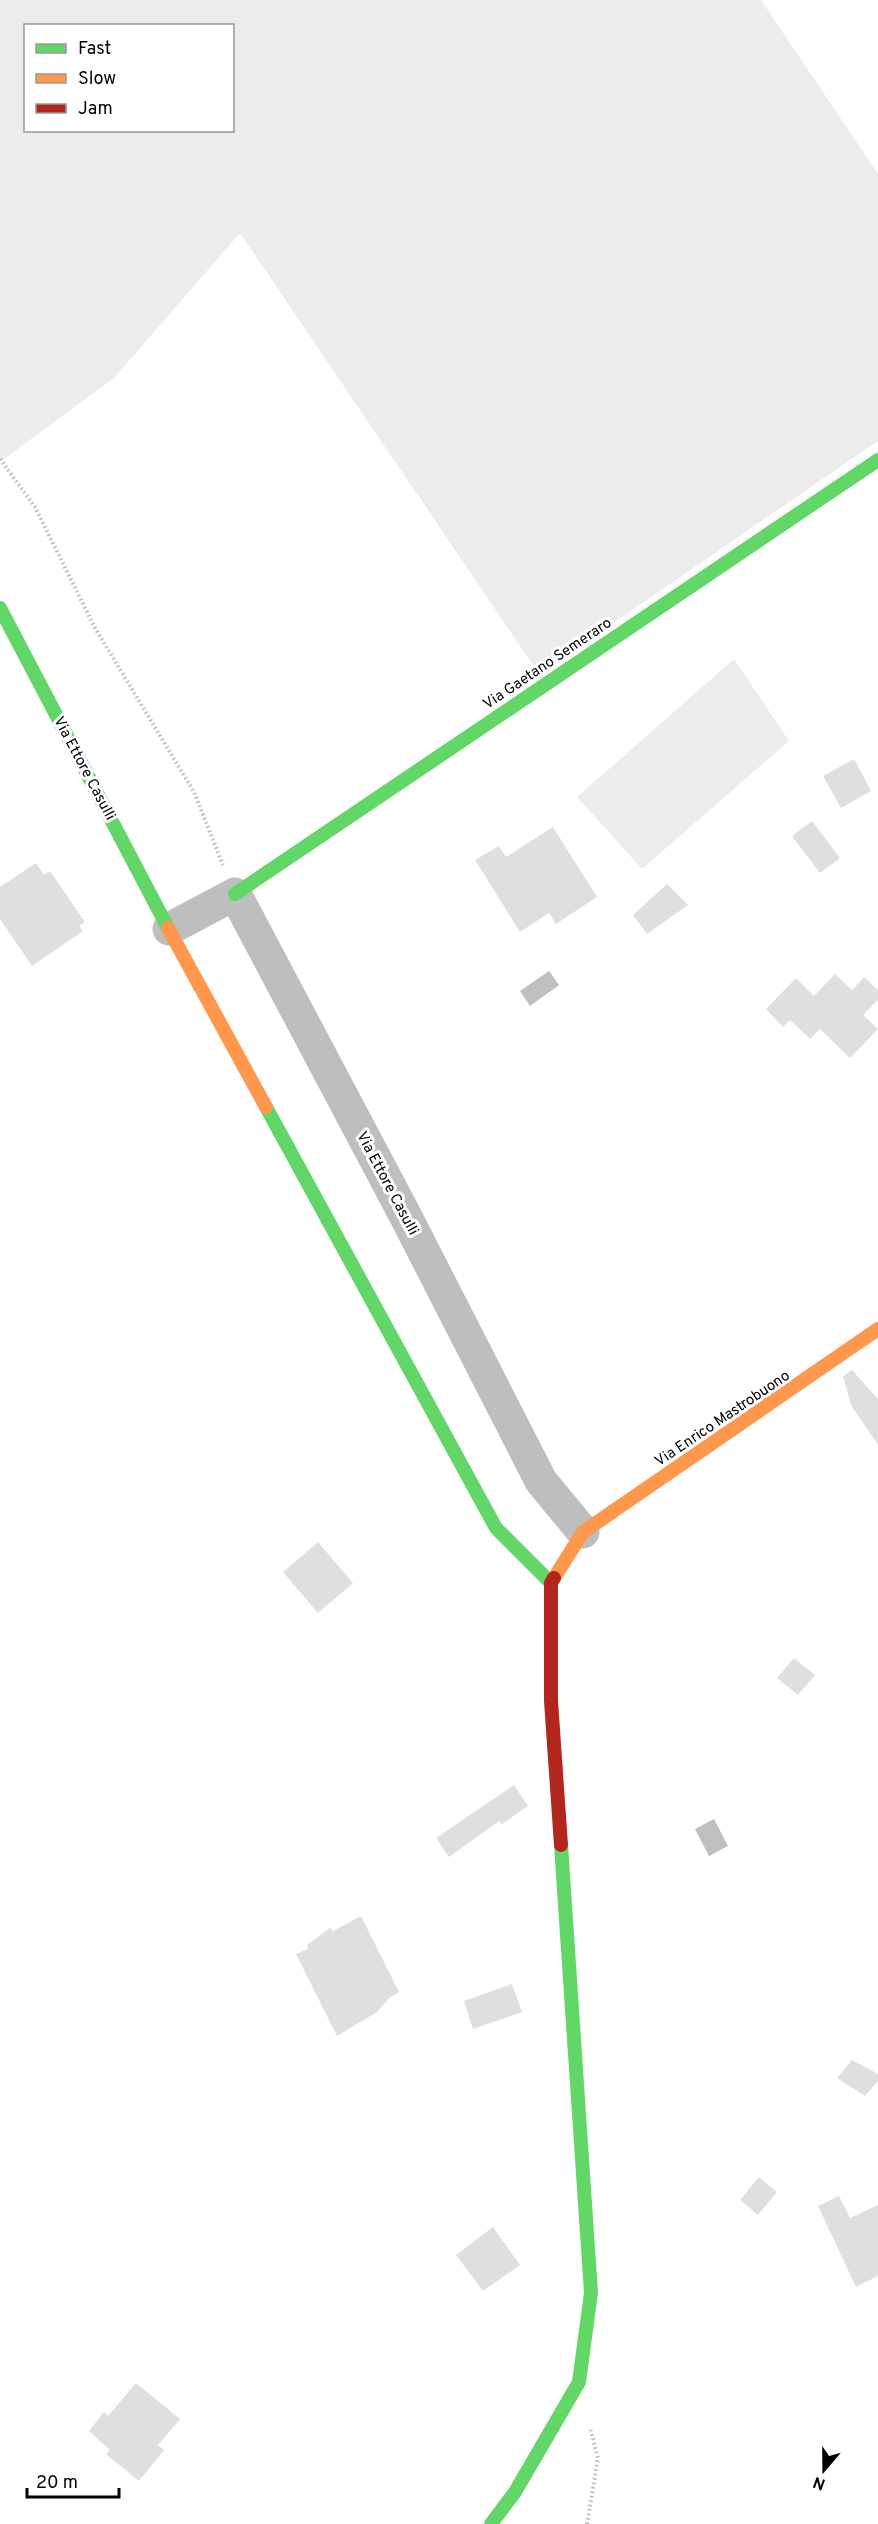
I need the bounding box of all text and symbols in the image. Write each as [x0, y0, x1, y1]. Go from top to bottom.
legend [24, 24, 234, 132]
text: Fast [78, 38, 111, 61]
text: Slow [78, 68, 116, 91]
text: Jam [78, 98, 113, 121]
street label: Via Gaetano Semeraro [480, 614, 616, 714]
street label: Via Ettore Casulli [48, 714, 119, 824]
street label: Via Ettore Casulli [351, 1129, 422, 1239]
street label: Via Enrico Mastrobuono [652, 1367, 794, 1472]
north arrow [794, 2440, 854, 2500]
scale bar [27, 2461, 118, 2499]
text: N [811, 2471, 828, 2494]
text: 20 m [36, 2472, 78, 2495]

